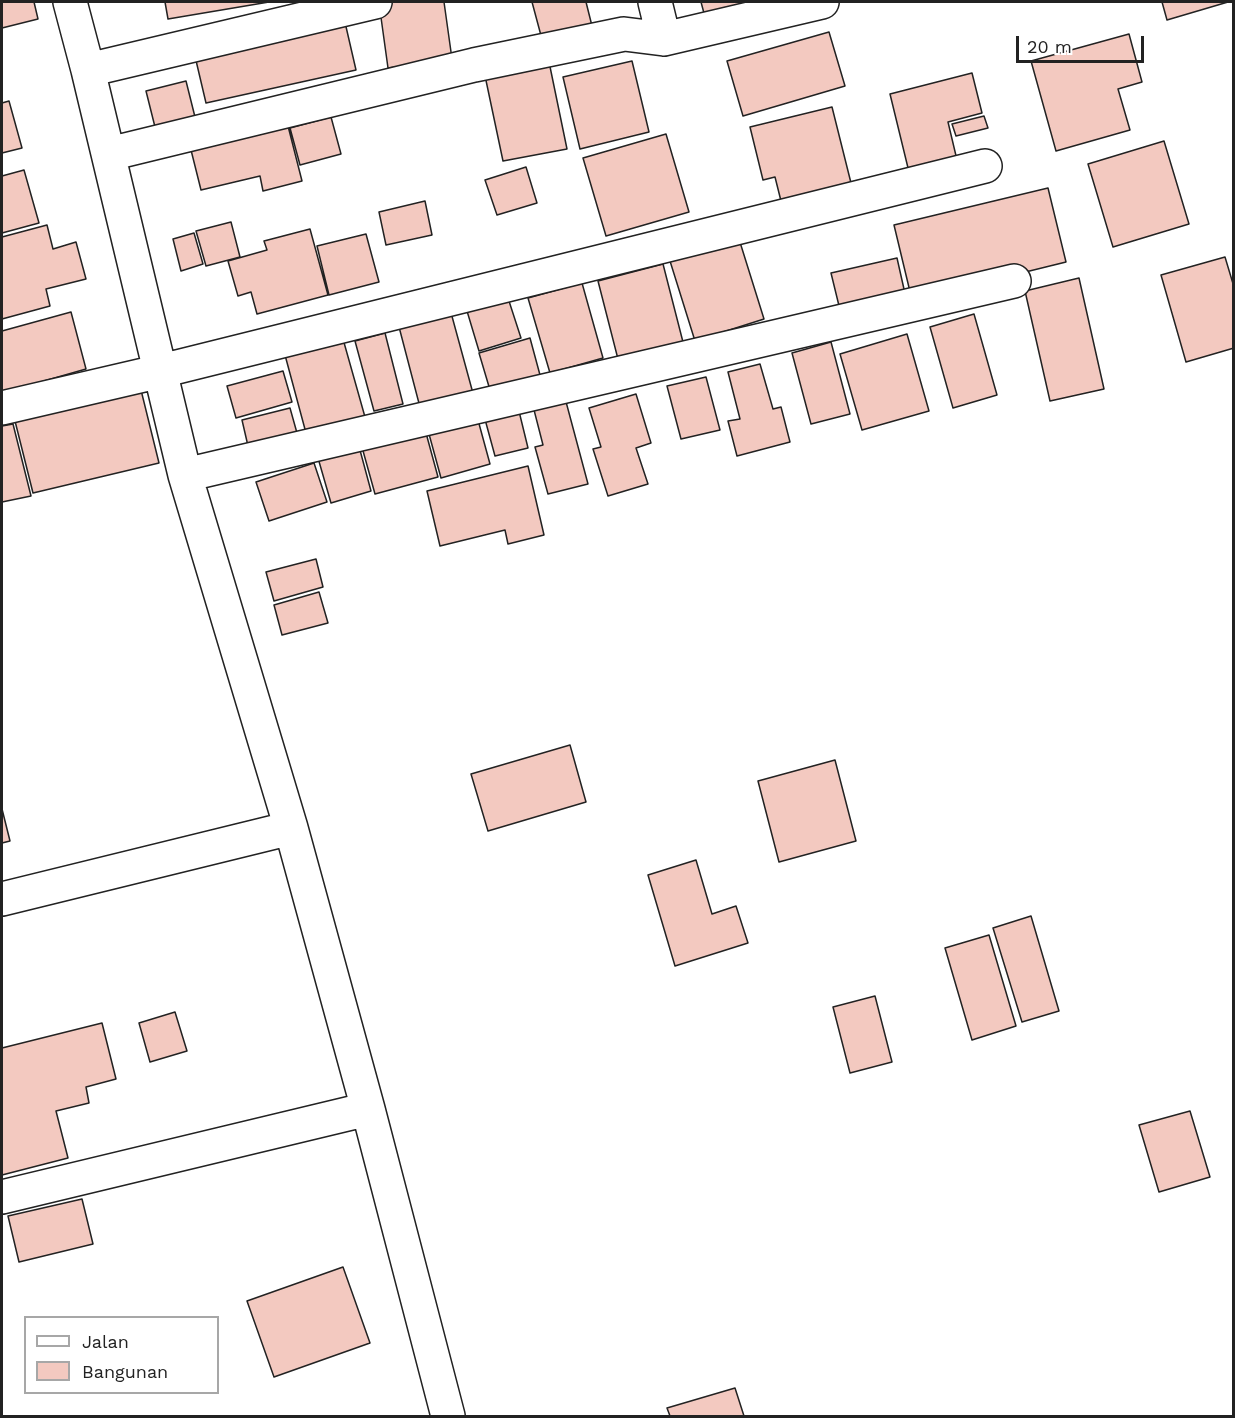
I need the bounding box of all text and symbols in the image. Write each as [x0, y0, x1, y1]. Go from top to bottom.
scale bar [1019, 24, 1146, 62]
text: 20 m [1027, 36, 1072, 57]
legend [24, 1316, 219, 1394]
text: Jalan [82, 1331, 129, 1352]
text: Bangunan [82, 1361, 168, 1382]

